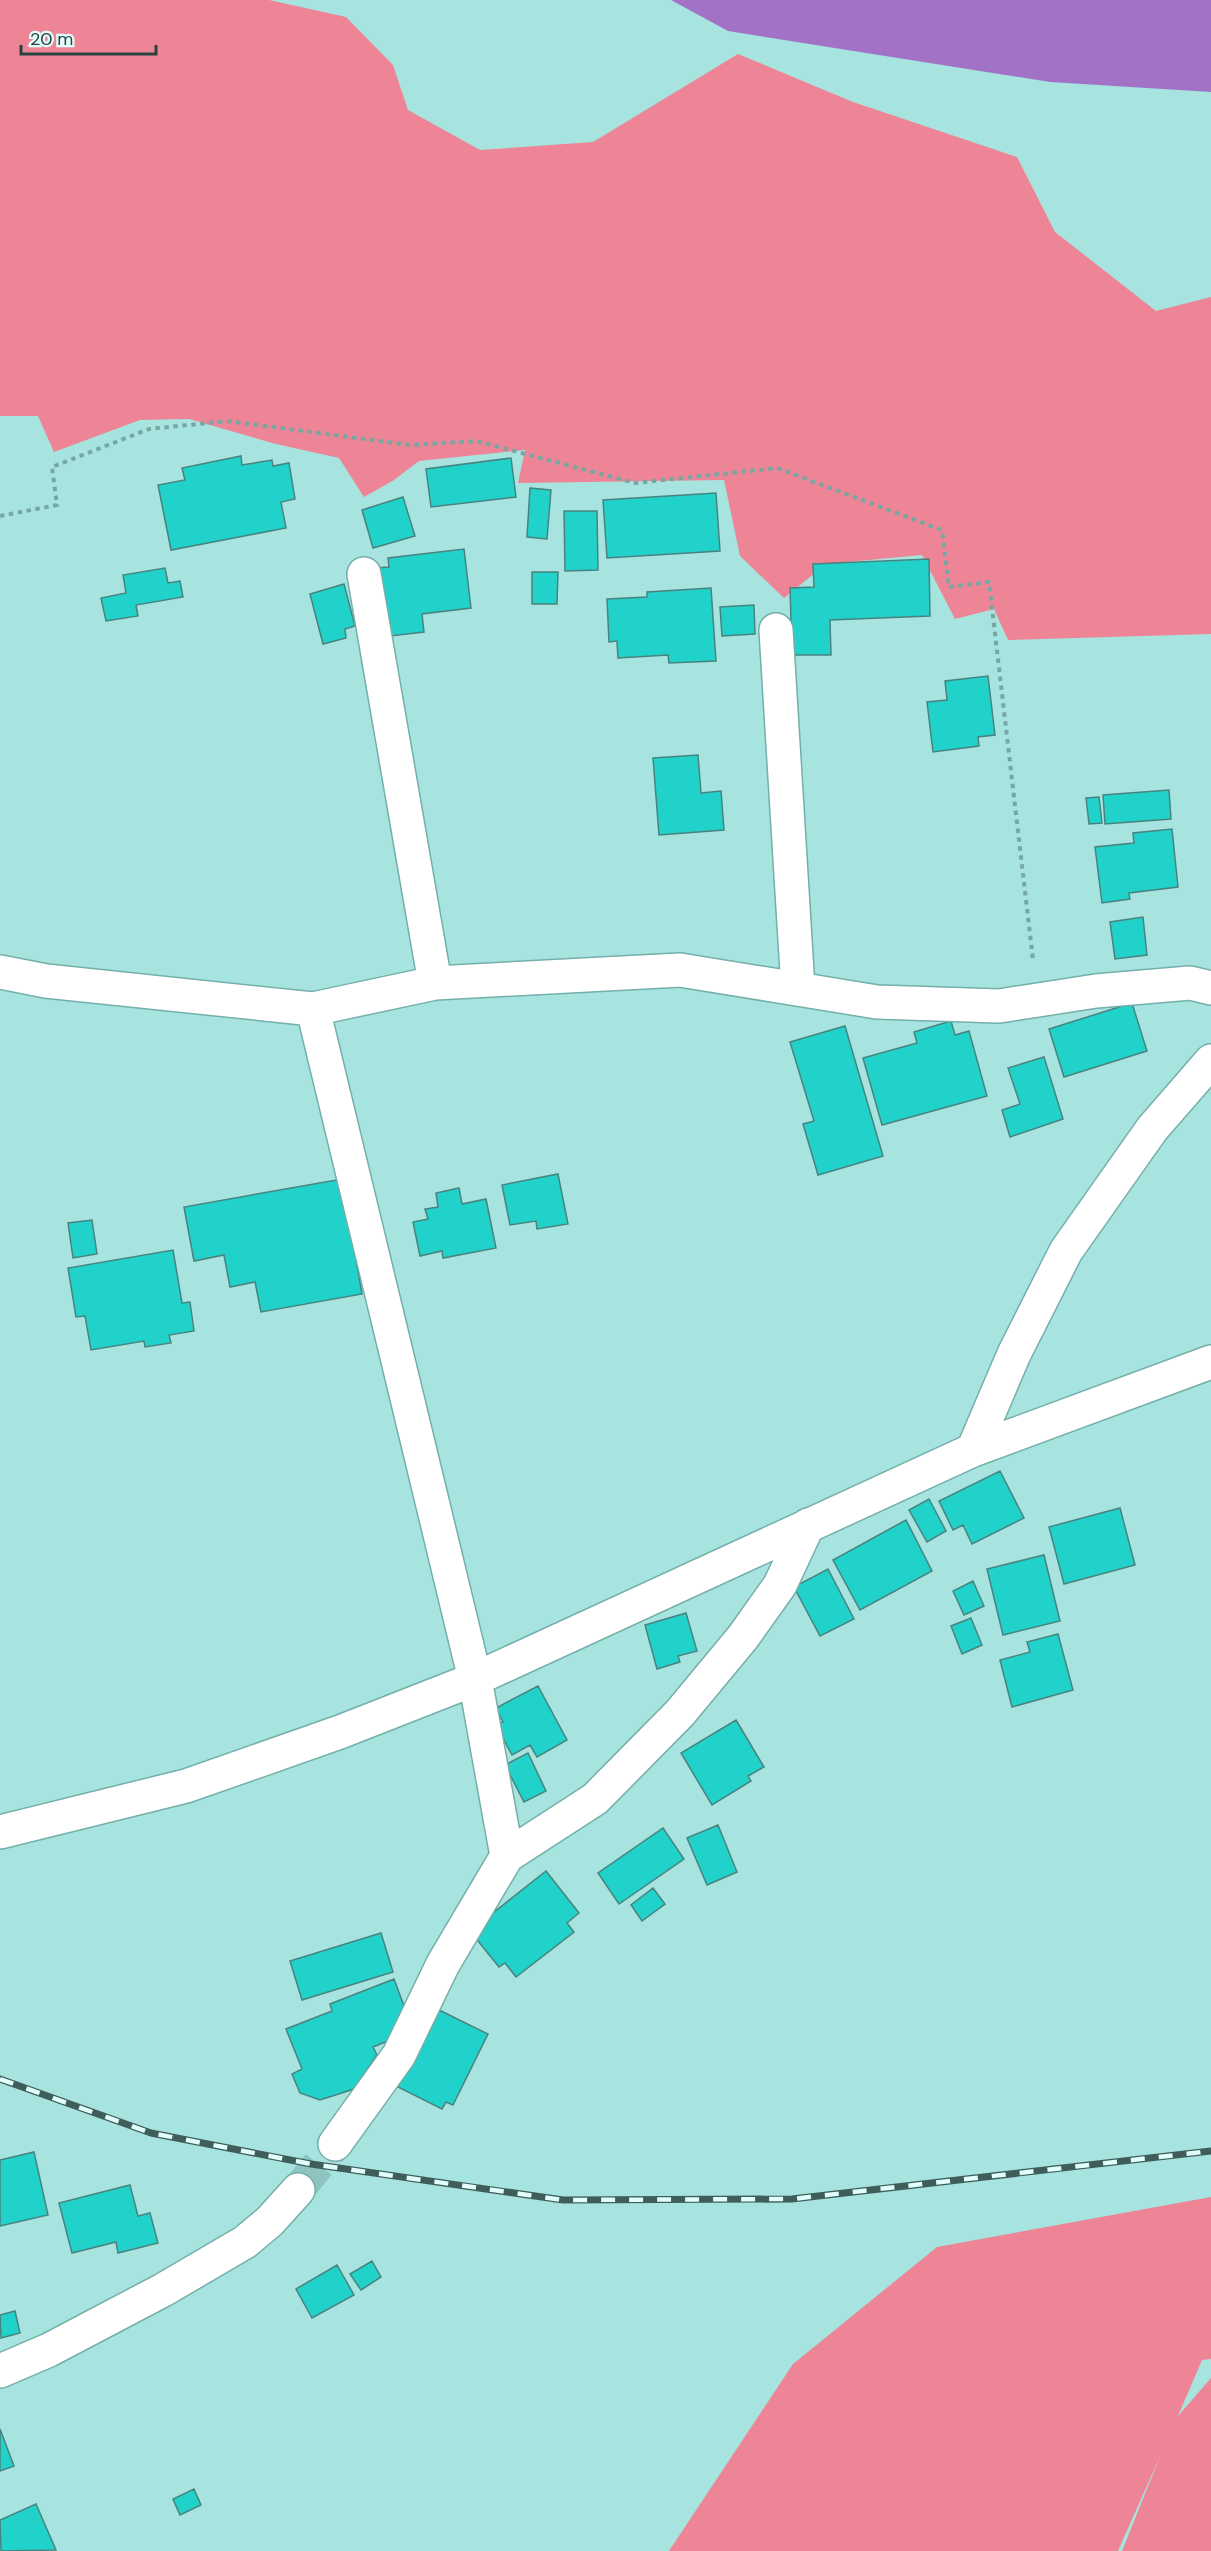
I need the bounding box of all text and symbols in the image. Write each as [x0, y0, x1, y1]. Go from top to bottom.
scale bar [21, 18, 156, 56]
text: 20 m [30, 27, 73, 51]

